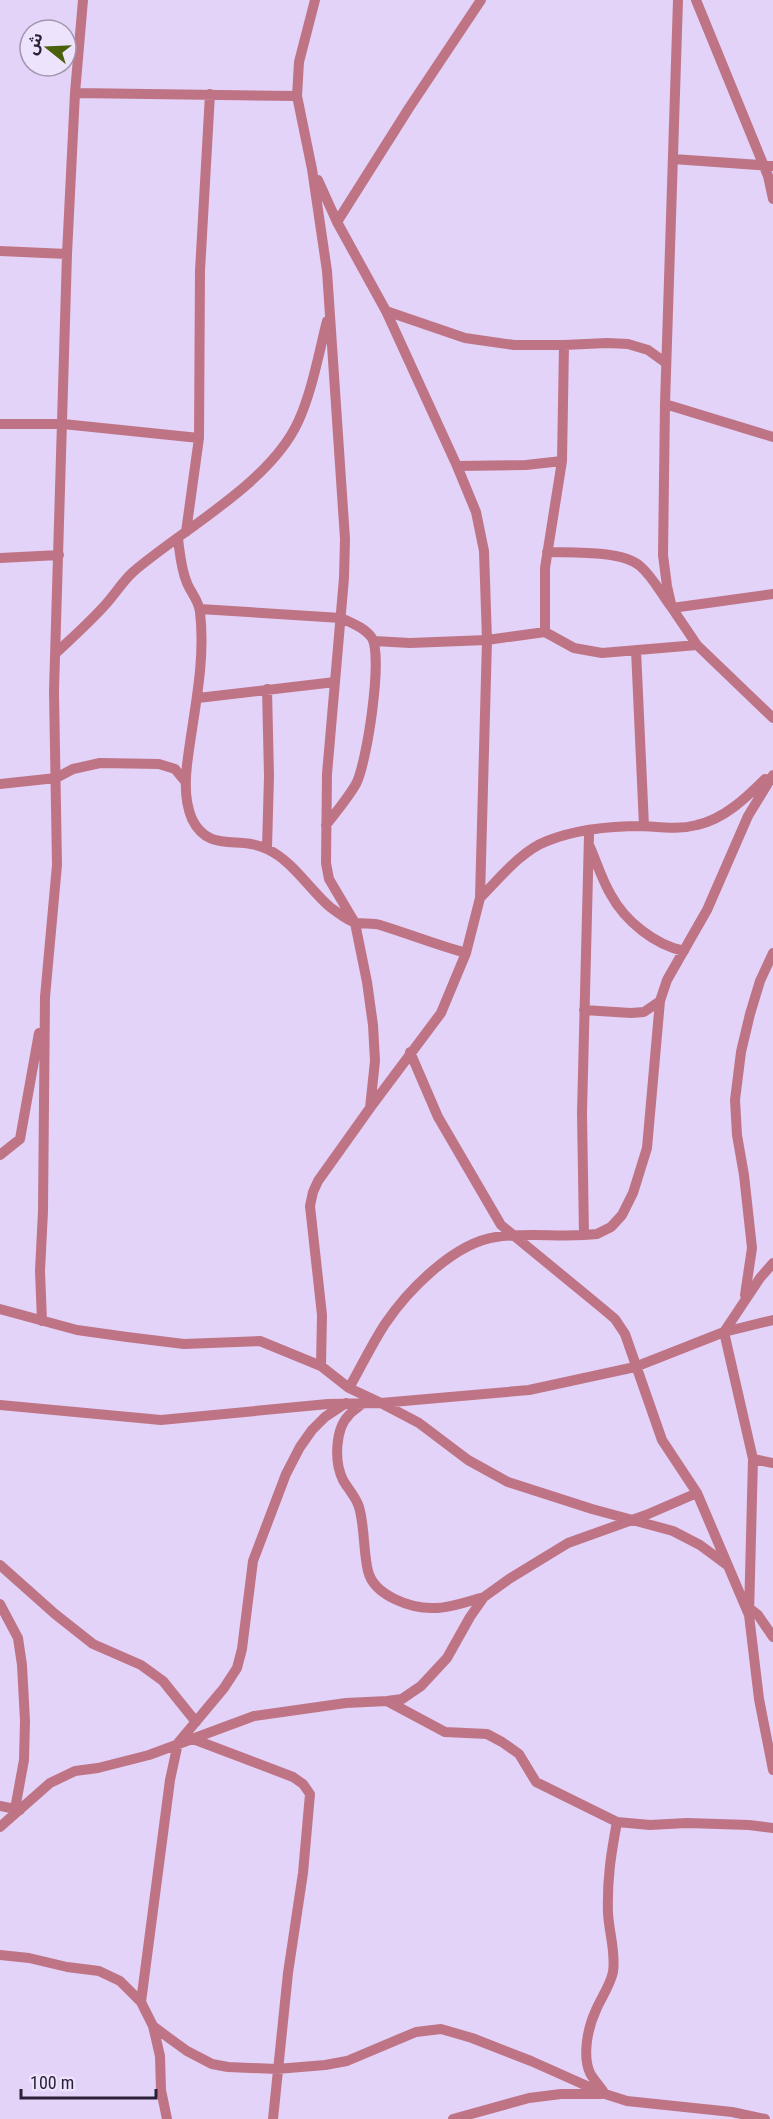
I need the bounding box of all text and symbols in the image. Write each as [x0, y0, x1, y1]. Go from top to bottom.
north arrow [18, 18, 78, 78]
text: ش [22, 30, 47, 57]
scale bar [21, 2062, 156, 2100]
text: 100 m [30, 2072, 74, 2093]

